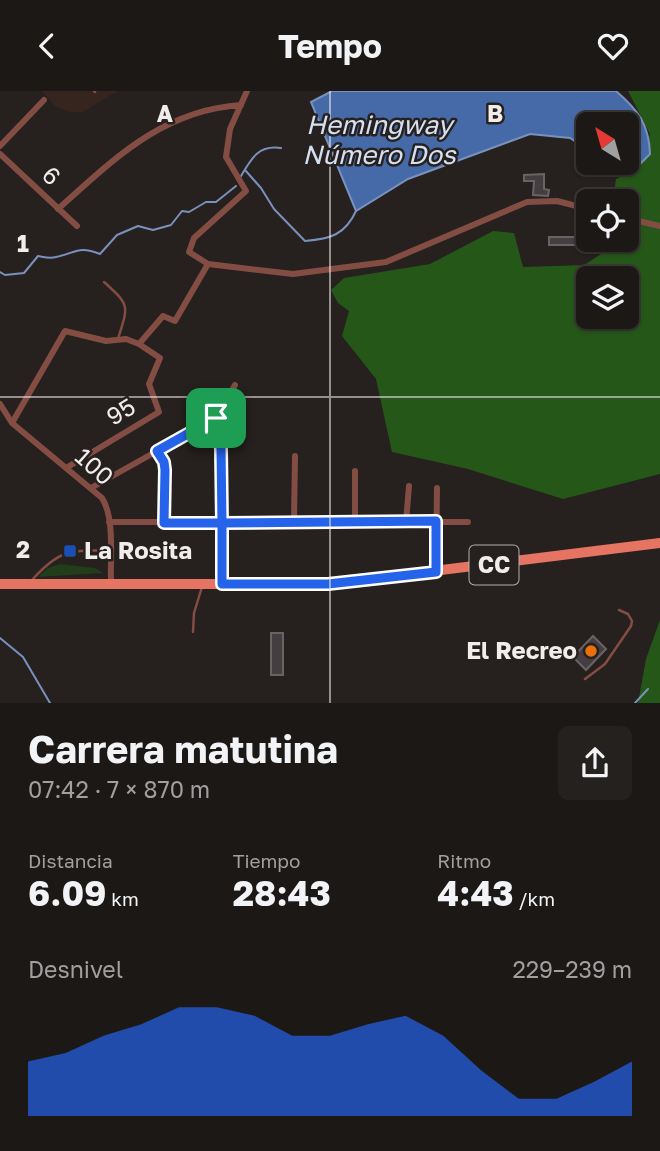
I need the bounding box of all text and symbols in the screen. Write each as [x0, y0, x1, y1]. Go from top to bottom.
icon: back [28, 27, 66, 65]
text: Tempo [278, 27, 382, 65]
icon: heart [594, 27, 632, 65]
text: A [157, 99, 174, 127]
text: B [487, 99, 503, 127]
water label: Hemingway Número Dos [302, 109, 457, 170]
north arrow [576, 112, 639, 175]
map controls [576, 112, 639, 329]
street label: 6 [37, 159, 67, 190]
button: locate [576, 189, 639, 252]
text: 1 [17, 229, 29, 257]
button: layers [576, 266, 639, 329]
pin [186, 388, 246, 448]
street label: 95 [101, 391, 140, 430]
icon: arrive [197, 399, 235, 437]
street label: 100 [70, 441, 120, 491]
text: 2 [16, 535, 30, 563]
place label: La Rosita [84, 535, 192, 564]
marker: La Rosita [62, 543, 78, 559]
road number: CC [470, 545, 518, 585]
place label: El Recreo [466, 635, 577, 664]
marker: El Recreo [583, 643, 599, 659]
text: Carrera matutina [28, 726, 338, 771]
button: share [558, 726, 632, 800]
text: 07:42 · 7 × 870 m [28, 775, 210, 803]
text: Distancia [28, 849, 113, 872]
text: Tiempo [233, 849, 300, 872]
text: Ritmo [437, 849, 491, 872]
text: 6.09 [28, 872, 106, 914]
text: 28:43 [233, 872, 331, 914]
text: 4:43 [437, 872, 514, 914]
text: km [106, 887, 139, 910]
text: /km [514, 887, 555, 910]
text: Desnivel [28, 955, 123, 983]
text: 229–239 m [512, 955, 632, 983]

